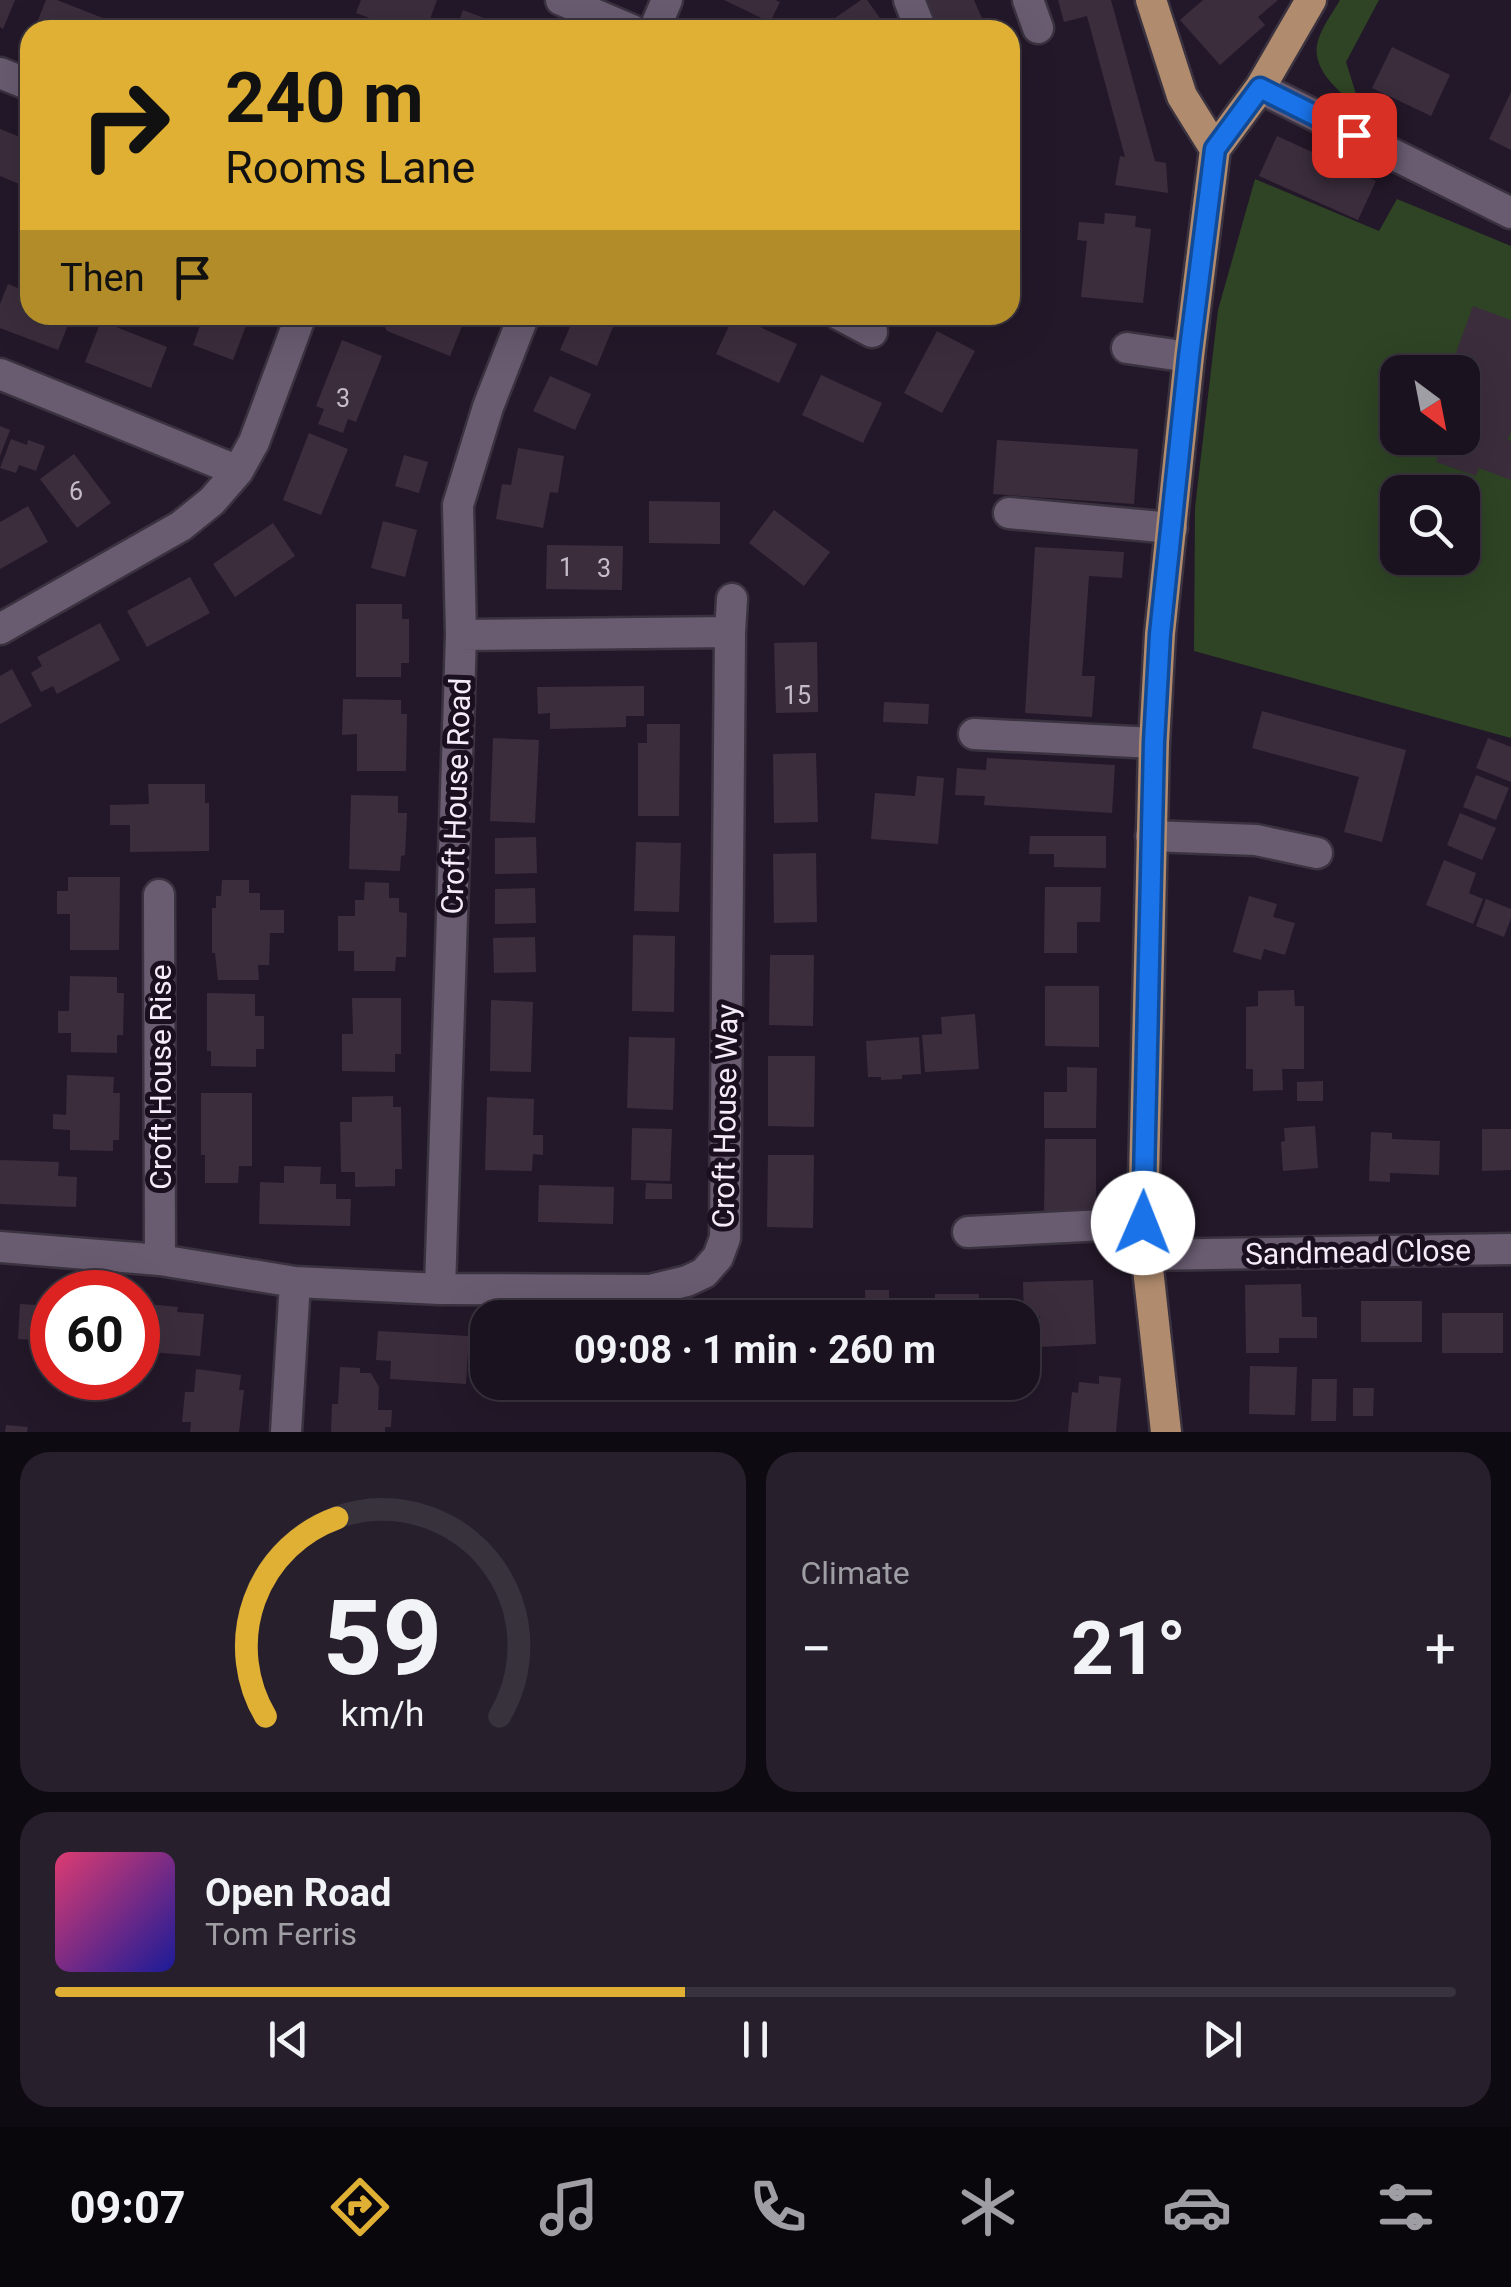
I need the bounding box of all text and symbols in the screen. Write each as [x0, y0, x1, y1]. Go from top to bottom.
text: 240 m [225, 57, 424, 139]
icon: right [60, 60, 190, 190]
pin [1312, 93, 1397, 178]
icon: arrive [1327, 108, 1382, 163]
text: Rooms Lane [225, 141, 475, 194]
icon: arrive [165, 250, 220, 305]
text: Then [60, 256, 145, 300]
north arrow [1380, 355, 1480, 455]
map controls [1380, 355, 1480, 575]
house number: 3 [336, 384, 350, 413]
button: search [1380, 475, 1480, 575]
house number: 6 [69, 477, 83, 506]
house number: 1 [559, 553, 573, 582]
house number: 3 [597, 554, 611, 583]
street label: Croft House Road [434, 677, 478, 915]
house number: 15 [783, 681, 811, 710]
street label: Croft House Rise [143, 964, 178, 1190]
street label: Croft House Way [706, 1003, 744, 1229]
position arrow [1091, 1171, 1195, 1275]
street label: Sandmead Close [1245, 1233, 1471, 1271]
speed limit sign: 60 [30, 1270, 160, 1400]
text: 09:08 · 1 min · 260 m [574, 1328, 936, 1372]
text: Climate [801, 1554, 910, 1592]
text: 59 [323, 1578, 442, 1699]
text: 21° [1071, 1604, 1186, 1692]
text: − [801, 1617, 832, 1681]
text: + [1425, 1617, 1456, 1681]
text: km/h [341, 1693, 425, 1735]
text: Open Road [205, 1871, 391, 1915]
text: Tom Ferris [205, 1915, 357, 1953]
icon: previous [261, 2012, 316, 2067]
icon: pause [728, 2012, 783, 2067]
icon: next [1195, 2012, 1250, 2067]
icon: directions [325, 2172, 395, 2242]
icon: music [534, 2172, 604, 2242]
icon: phone [743, 2172, 813, 2242]
icon: climate [953, 2172, 1023, 2242]
icon: car [1162, 2172, 1232, 2242]
icon: filters [1371, 2172, 1441, 2242]
text: 09:07 [70, 2181, 186, 2234]

